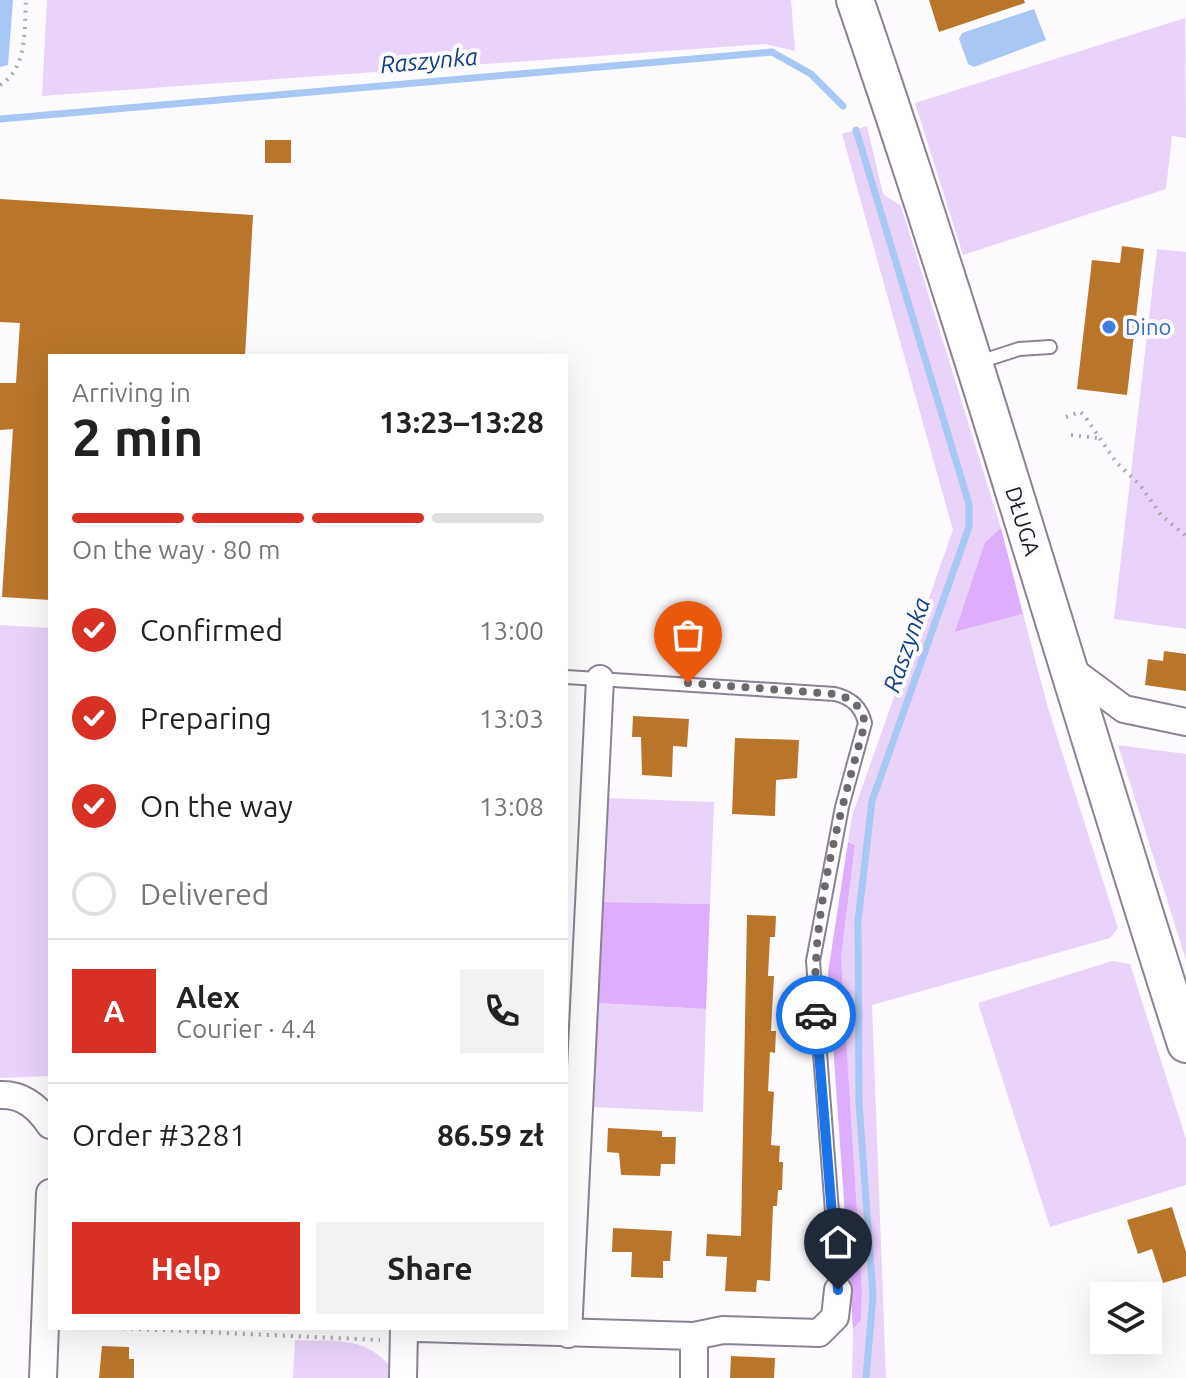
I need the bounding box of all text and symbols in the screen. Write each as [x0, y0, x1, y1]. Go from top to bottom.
water label: Raszynka [379, 43, 479, 78]
place label: Dino [1125, 314, 1171, 339]
marker: Dino [1100, 318, 1118, 336]
text: Arriving in [72, 378, 191, 407]
text: 13:23–13:28 [379, 405, 544, 439]
text: 2 min [72, 408, 203, 466]
street label: DŁUGA [1001, 483, 1046, 559]
text: On the way · 80 m [72, 535, 280, 564]
water label: Raszynka [878, 594, 935, 696]
pin [654, 601, 722, 683]
icon: check [72, 608, 116, 652]
text: Confirmed [140, 613, 283, 647]
icon: bag [666, 613, 710, 657]
text: 13:00 [479, 616, 544, 645]
icon: check [72, 696, 116, 740]
text: Preparing [140, 701, 272, 735]
text: 13:03 [479, 704, 544, 733]
icon: check [72, 784, 116, 828]
text: On the way [140, 789, 293, 823]
text: 13:08 [479, 792, 544, 821]
text: Delivered [140, 877, 269, 911]
button: phone [460, 969, 544, 1053]
courier [776, 975, 856, 1055]
text: Alex [176, 980, 240, 1014]
icon: car [794, 993, 838, 1037]
text: A [103, 994, 125, 1028]
text: Courier · 4.4 [176, 1014, 316, 1043]
text: Order #3281 [72, 1118, 246, 1152]
text: 86.59 zł [437, 1118, 544, 1152]
pin [804, 1208, 872, 1290]
icon: home [816, 1220, 860, 1264]
button: Help [72, 1222, 300, 1314]
button: Share [316, 1222, 544, 1314]
map controls [1090, 1282, 1162, 1354]
button: layers [1090, 1282, 1162, 1354]

